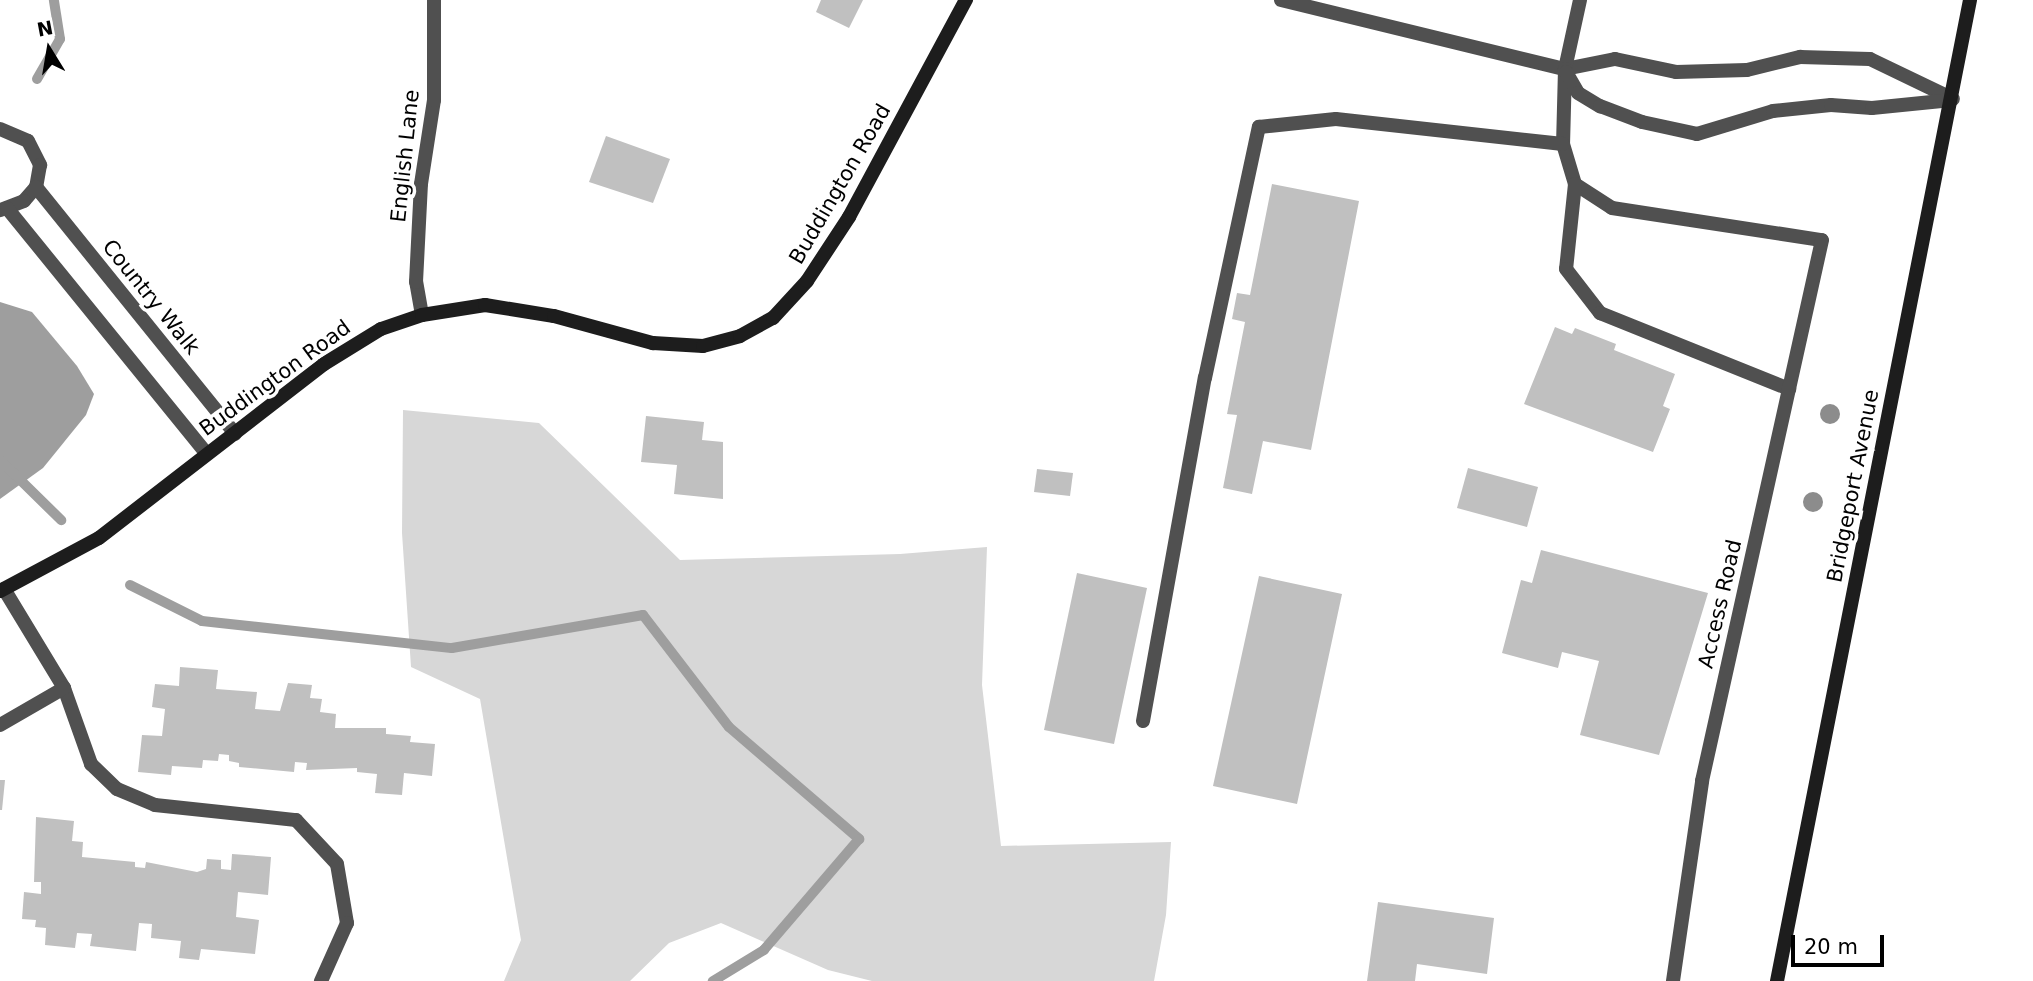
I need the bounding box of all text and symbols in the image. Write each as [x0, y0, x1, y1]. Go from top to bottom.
north arrow [14, 14, 84, 84]
text: N [35, 16, 55, 41]
street label: English Lane [386, 88, 424, 224]
street label: Buddington Road [784, 99, 896, 269]
street label: Country Walk [97, 235, 205, 359]
street label: Buddington Road [195, 315, 355, 441]
street label: Bridgeport Avenue [1822, 387, 1884, 585]
street label: Access Road [1693, 537, 1747, 671]
scale bar [1795, 922, 1888, 966]
text: 20 m [1804, 935, 1858, 959]

